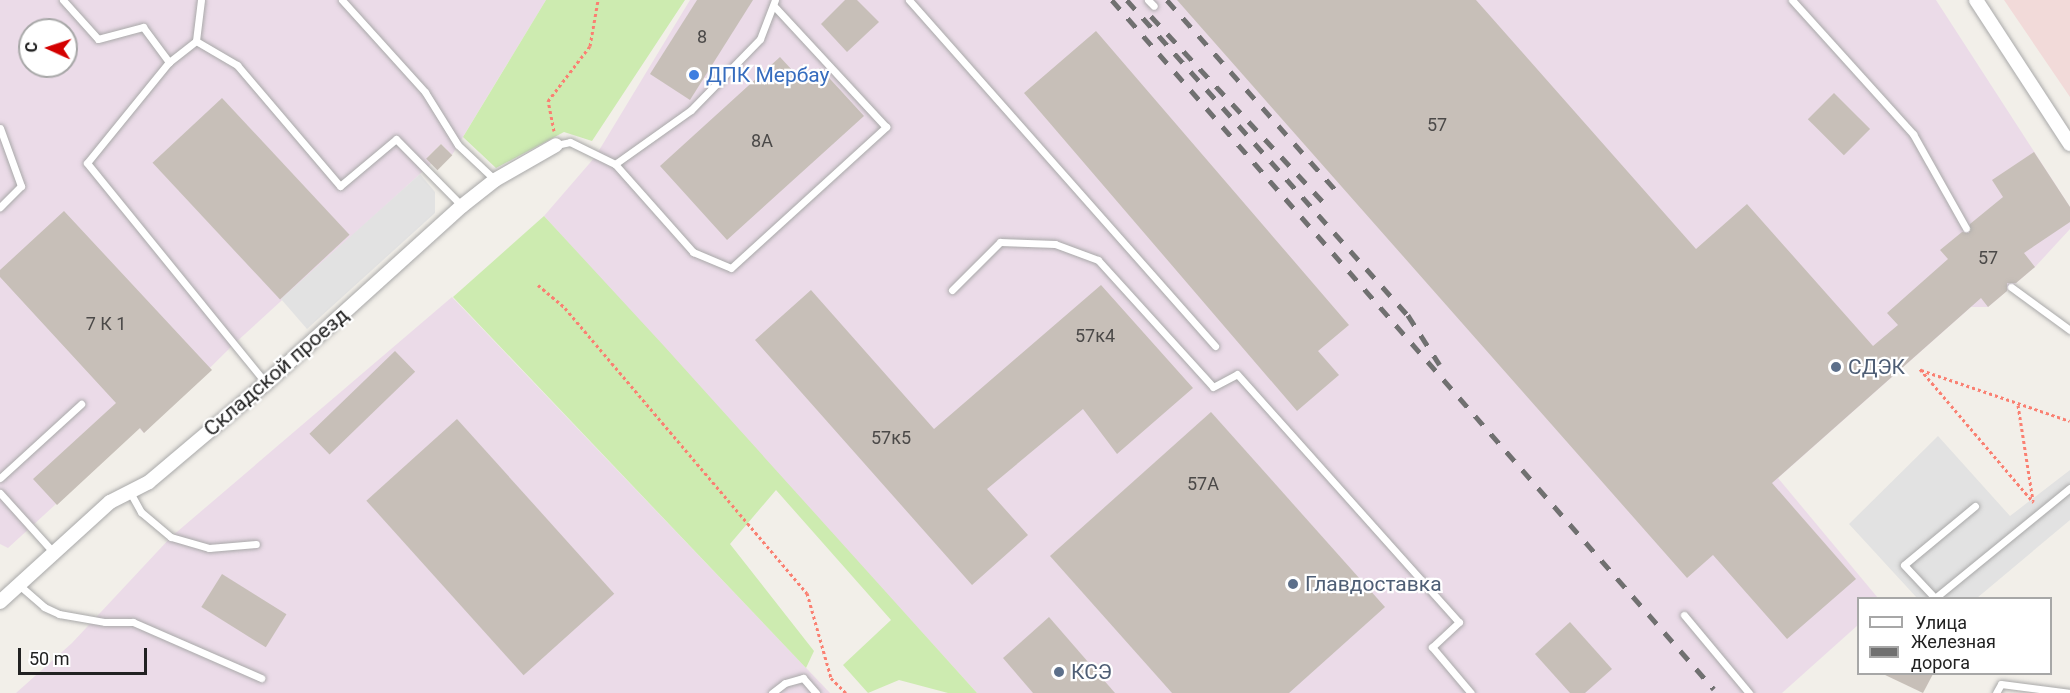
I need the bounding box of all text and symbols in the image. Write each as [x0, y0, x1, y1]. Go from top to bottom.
north arrow [18, 18, 78, 78]
house number: 8 [697, 26, 707, 48]
text: С [22, 41, 41, 53]
place label: ДПК Мербау [706, 62, 830, 88]
marker: ДПК Мербау [687, 68, 701, 82]
house number: 57 [1427, 114, 1447, 136]
house number: 8А [751, 130, 773, 152]
house number: 57 [1978, 247, 1998, 269]
street label: Складской проезд [199, 302, 353, 442]
house number: 7 К 1 [86, 313, 126, 335]
house number: 57к4 [1075, 325, 1115, 347]
place label: СДЭК [1848, 354, 1905, 380]
marker: СДЭК [1829, 360, 1843, 374]
house number: 57к5 [871, 427, 911, 449]
house number: 57А [1187, 473, 1219, 495]
place label: Главдоставка [1305, 571, 1442, 597]
marker: Главдоставка [1286, 577, 1300, 591]
legend [1857, 597, 2052, 675]
text: Улица [1915, 612, 1967, 633]
text: Железная дорога [1911, 631, 1996, 673]
scale bar [21, 636, 150, 674]
text: 50 m [29, 648, 69, 669]
place label: КСЭ [1071, 659, 1112, 685]
marker: КСЭ [1052, 665, 1066, 679]

